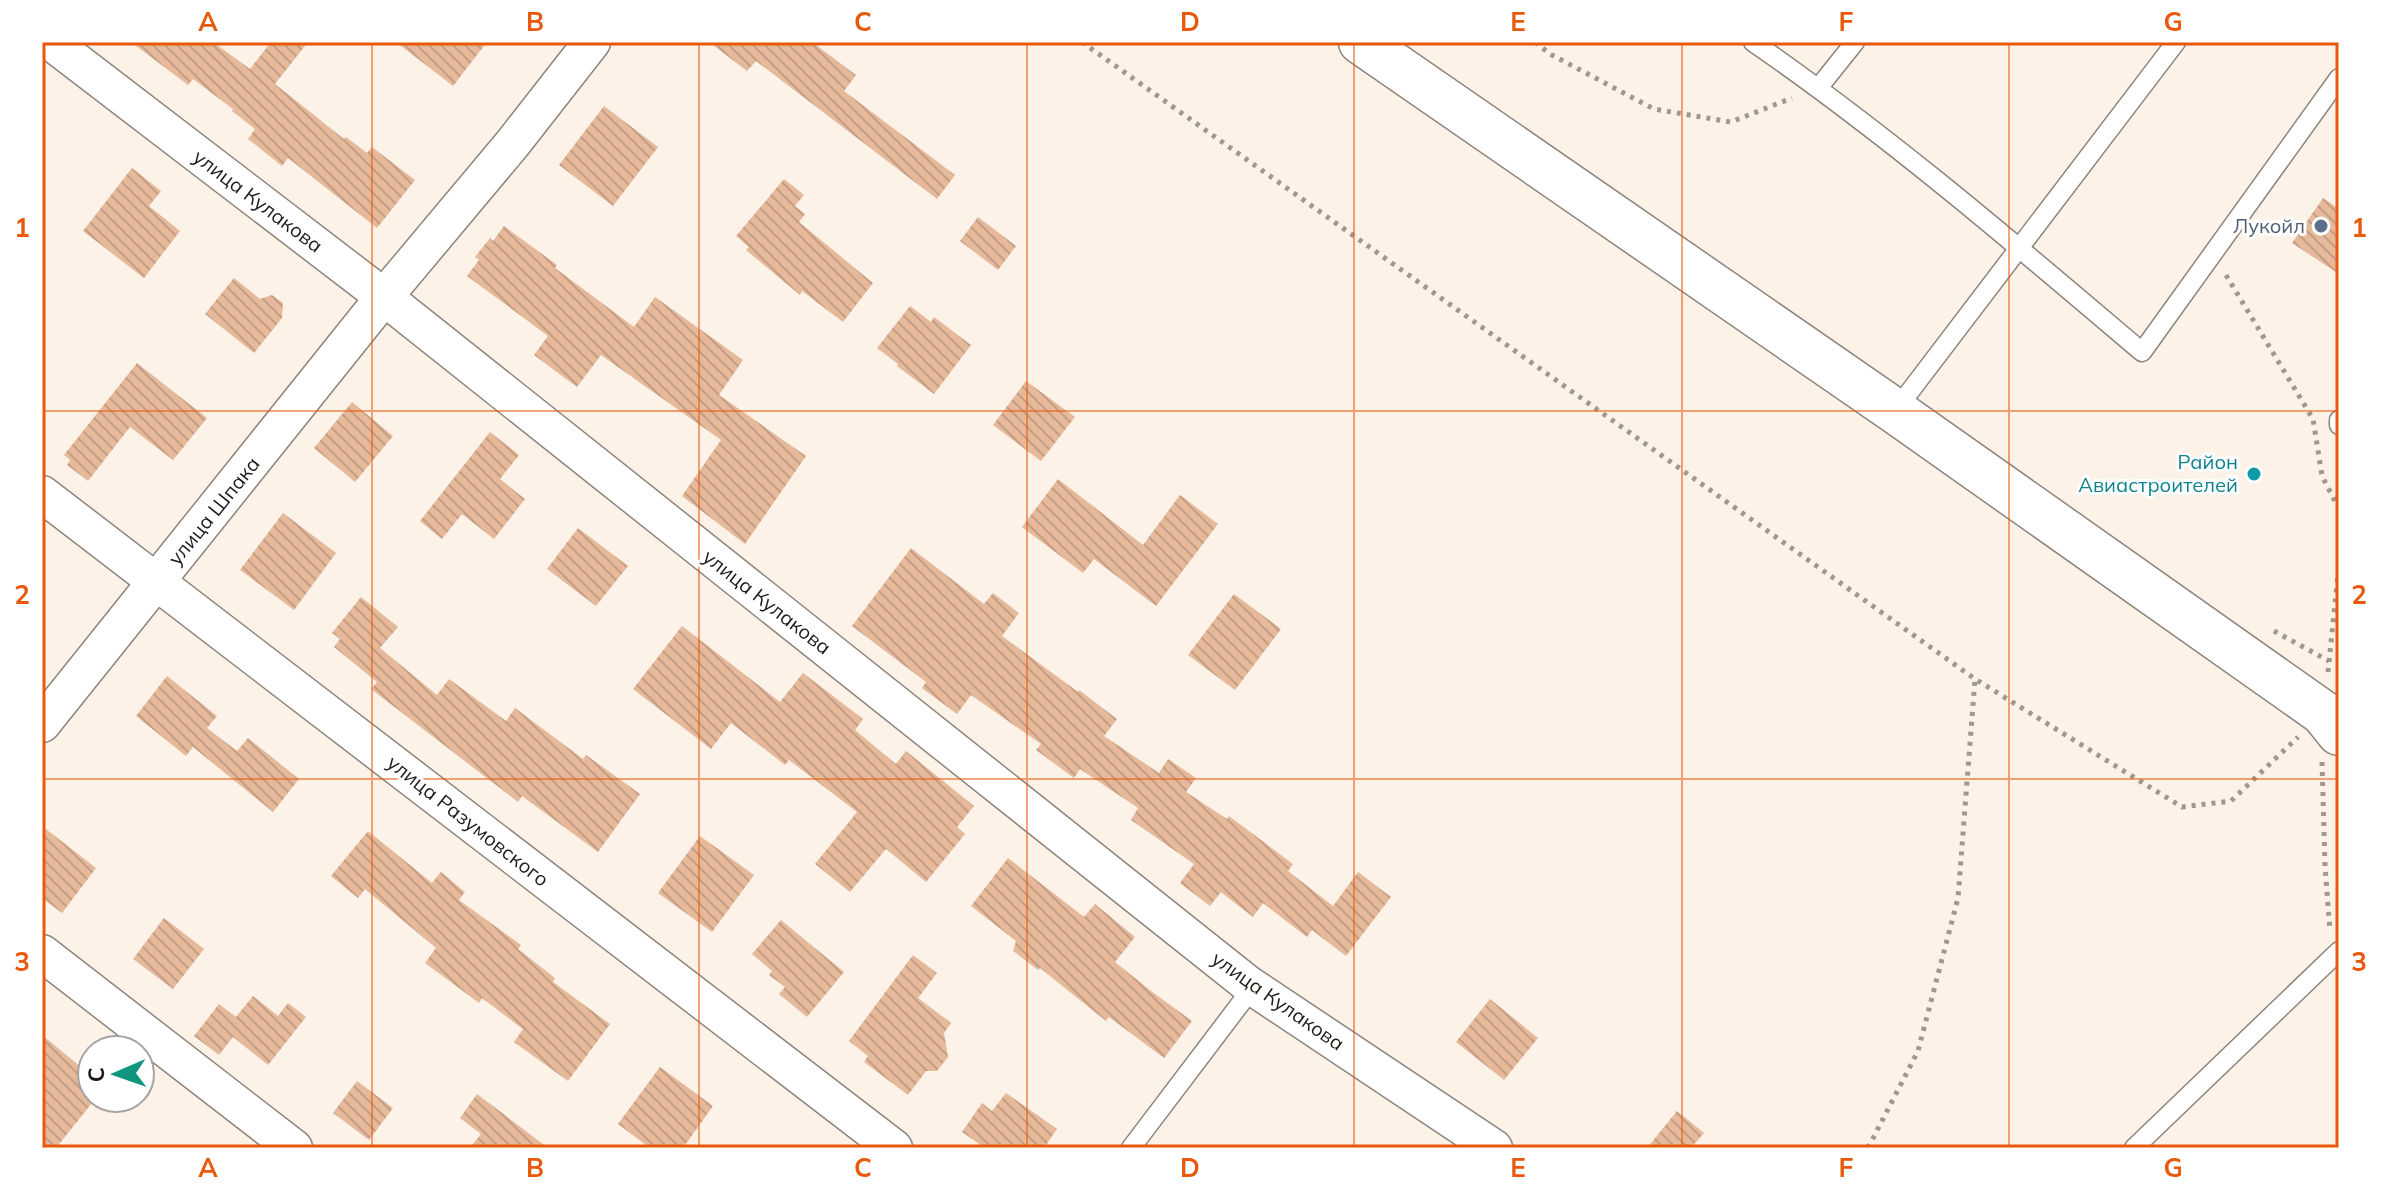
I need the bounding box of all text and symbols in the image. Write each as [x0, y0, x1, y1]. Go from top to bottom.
text: A [198, 5, 218, 38]
text: B [526, 5, 544, 38]
text: C [854, 5, 872, 38]
text: D [1180, 5, 1200, 38]
text: E [1510, 5, 1526, 38]
text: F [1839, 5, 1854, 38]
text: G [2163, 5, 2183, 38]
street label: улица Кулакова [188, 144, 328, 258]
text: 1 [14, 211, 30, 244]
text: 1 [2351, 211, 2367, 244]
place label: Лукойл [2233, 213, 2305, 238]
marker: Лукойл [2312, 217, 2330, 235]
place label: Район Авиастроителей [2078, 449, 2238, 497]
street label: улица Шпака [162, 451, 265, 570]
marker: Район Авиастроителей [2245, 465, 2263, 483]
street label: улица Кулакова [698, 544, 836, 660]
text: 2 [14, 578, 30, 611]
text: 2 [2351, 578, 2367, 611]
street label: улица Разумовского [382, 750, 554, 892]
text: 3 [14, 945, 30, 978]
text: 3 [2351, 945, 2367, 978]
street label: улица Кулакова [1207, 946, 1349, 1056]
north arrow [76, 1034, 156, 1114]
text: С [82, 1067, 110, 1083]
text: A [198, 1151, 218, 1184]
text: B [526, 1151, 544, 1184]
text: C [854, 1151, 872, 1184]
text: D [1180, 1151, 1200, 1184]
text: E [1510, 1151, 1526, 1184]
text: F [1839, 1151, 1854, 1184]
text: G [2163, 1151, 2183, 1184]

